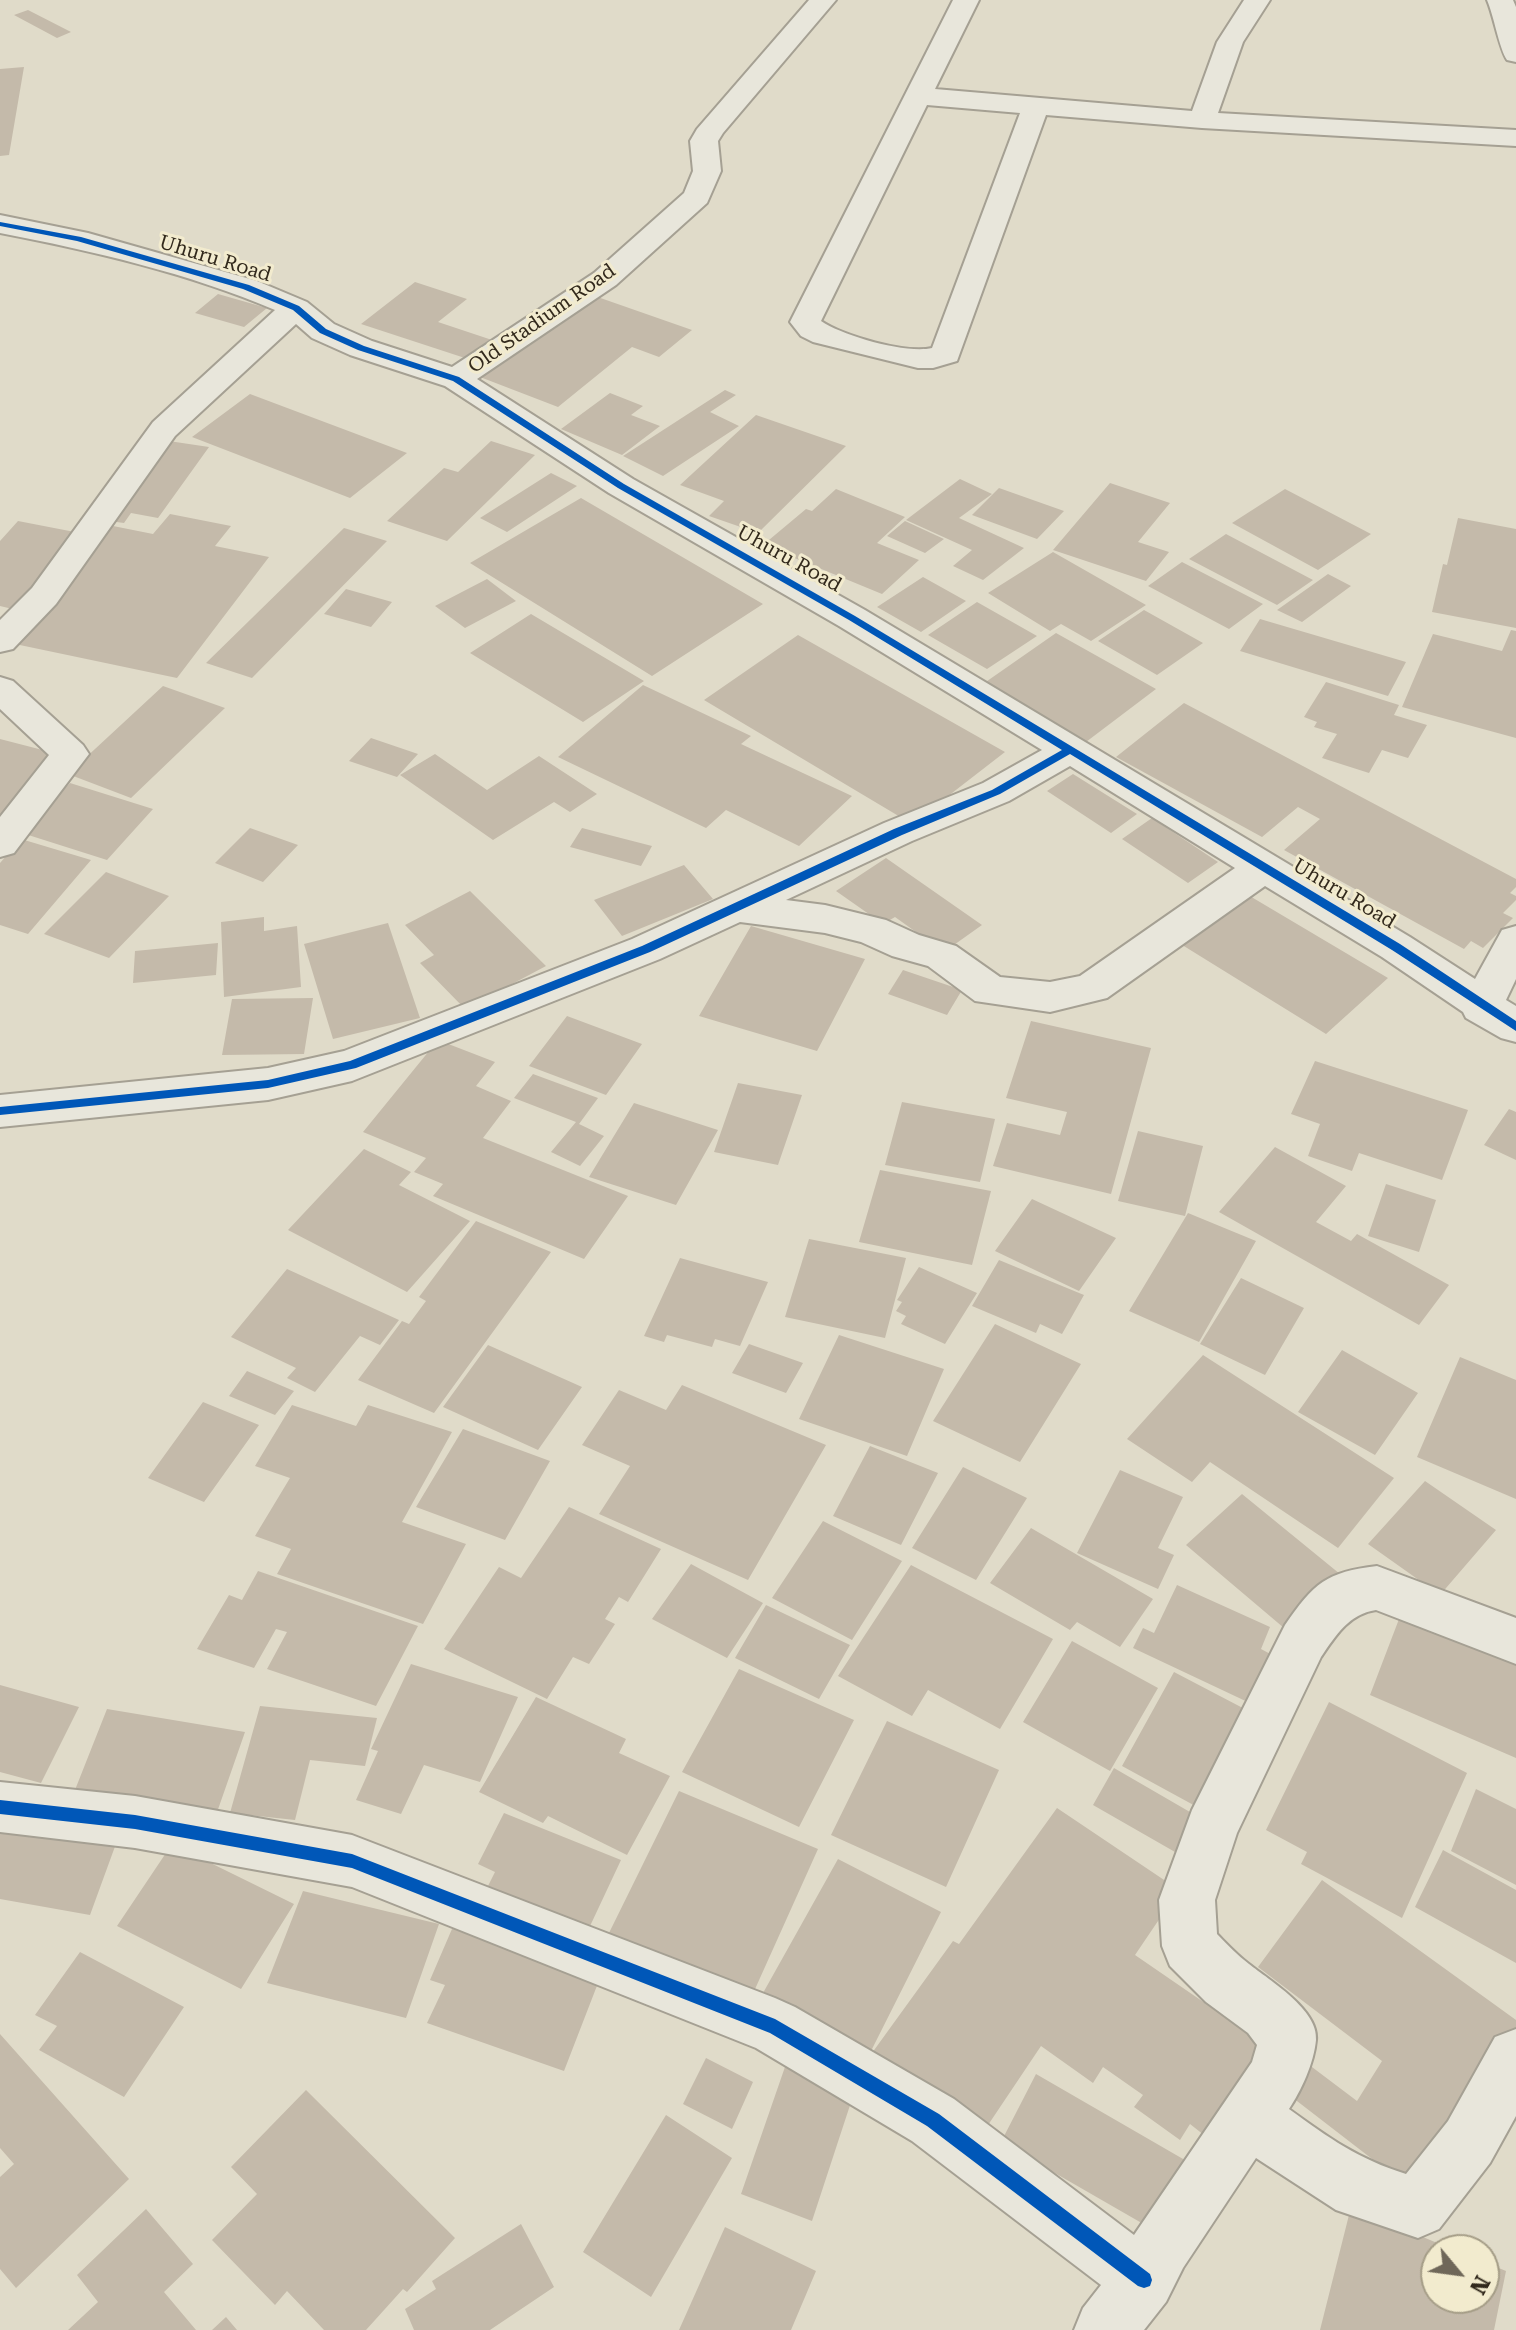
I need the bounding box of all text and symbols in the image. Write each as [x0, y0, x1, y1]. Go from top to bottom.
street label: Uhuru Road [156, 231, 274, 287]
street label: Old Stadium Road [464, 259, 620, 379]
street label: Uhuru Road [732, 520, 846, 598]
street label: Uhuru Road [1288, 854, 1400, 934]
north arrow [1420, 2234, 1500, 2314]
text: N [1465, 2271, 1495, 2298]

